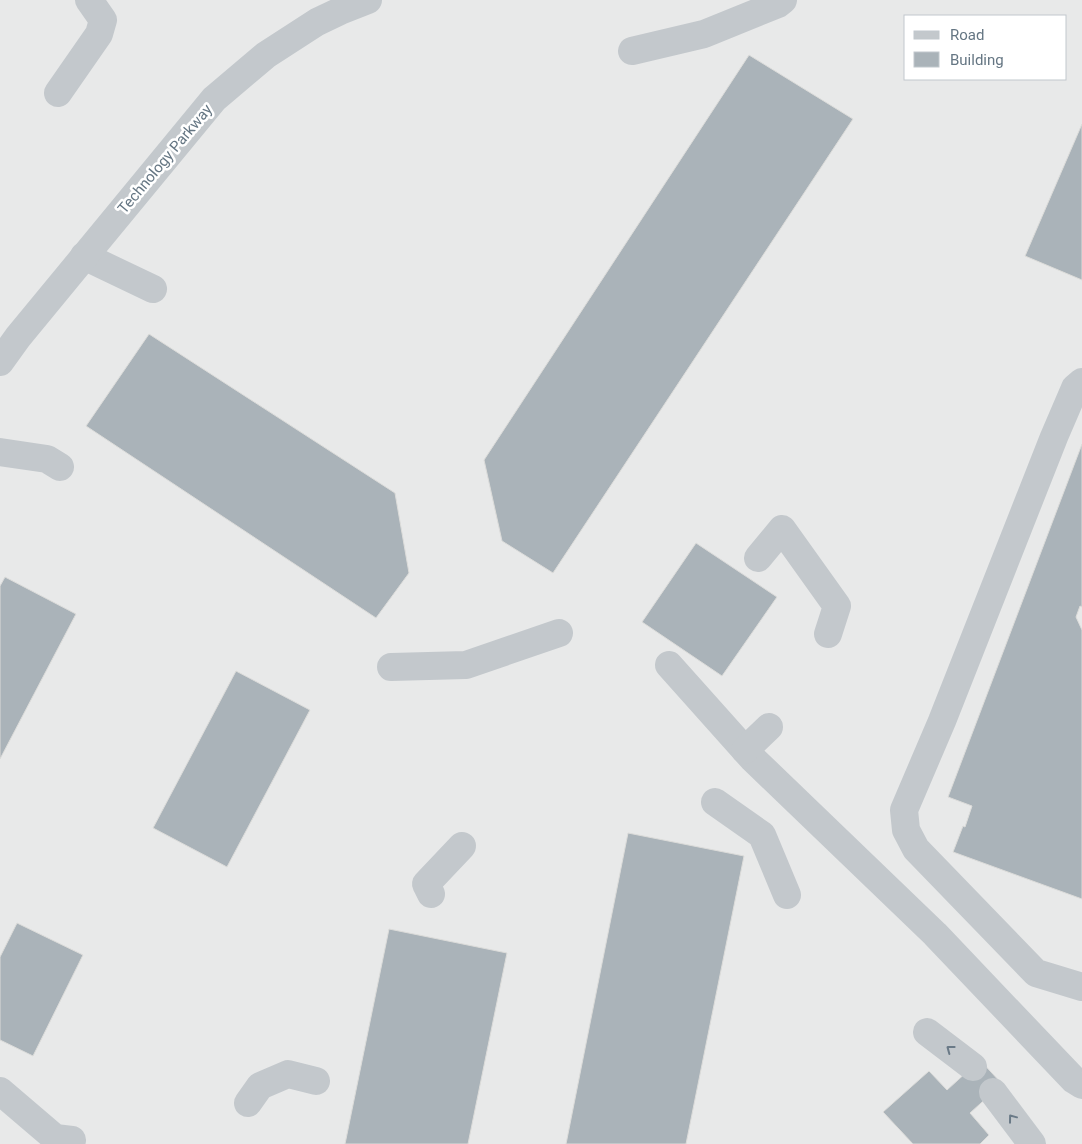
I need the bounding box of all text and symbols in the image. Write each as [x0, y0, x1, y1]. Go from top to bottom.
legend [904, 15, 1067, 80]
text: Road [950, 26, 984, 44]
text: Building [950, 51, 1004, 69]
street label: Technology Parkway [114, 101, 216, 217]
one-way arrow [947, 1047, 956, 1055]
one-way arrow [1010, 1115, 1018, 1124]

